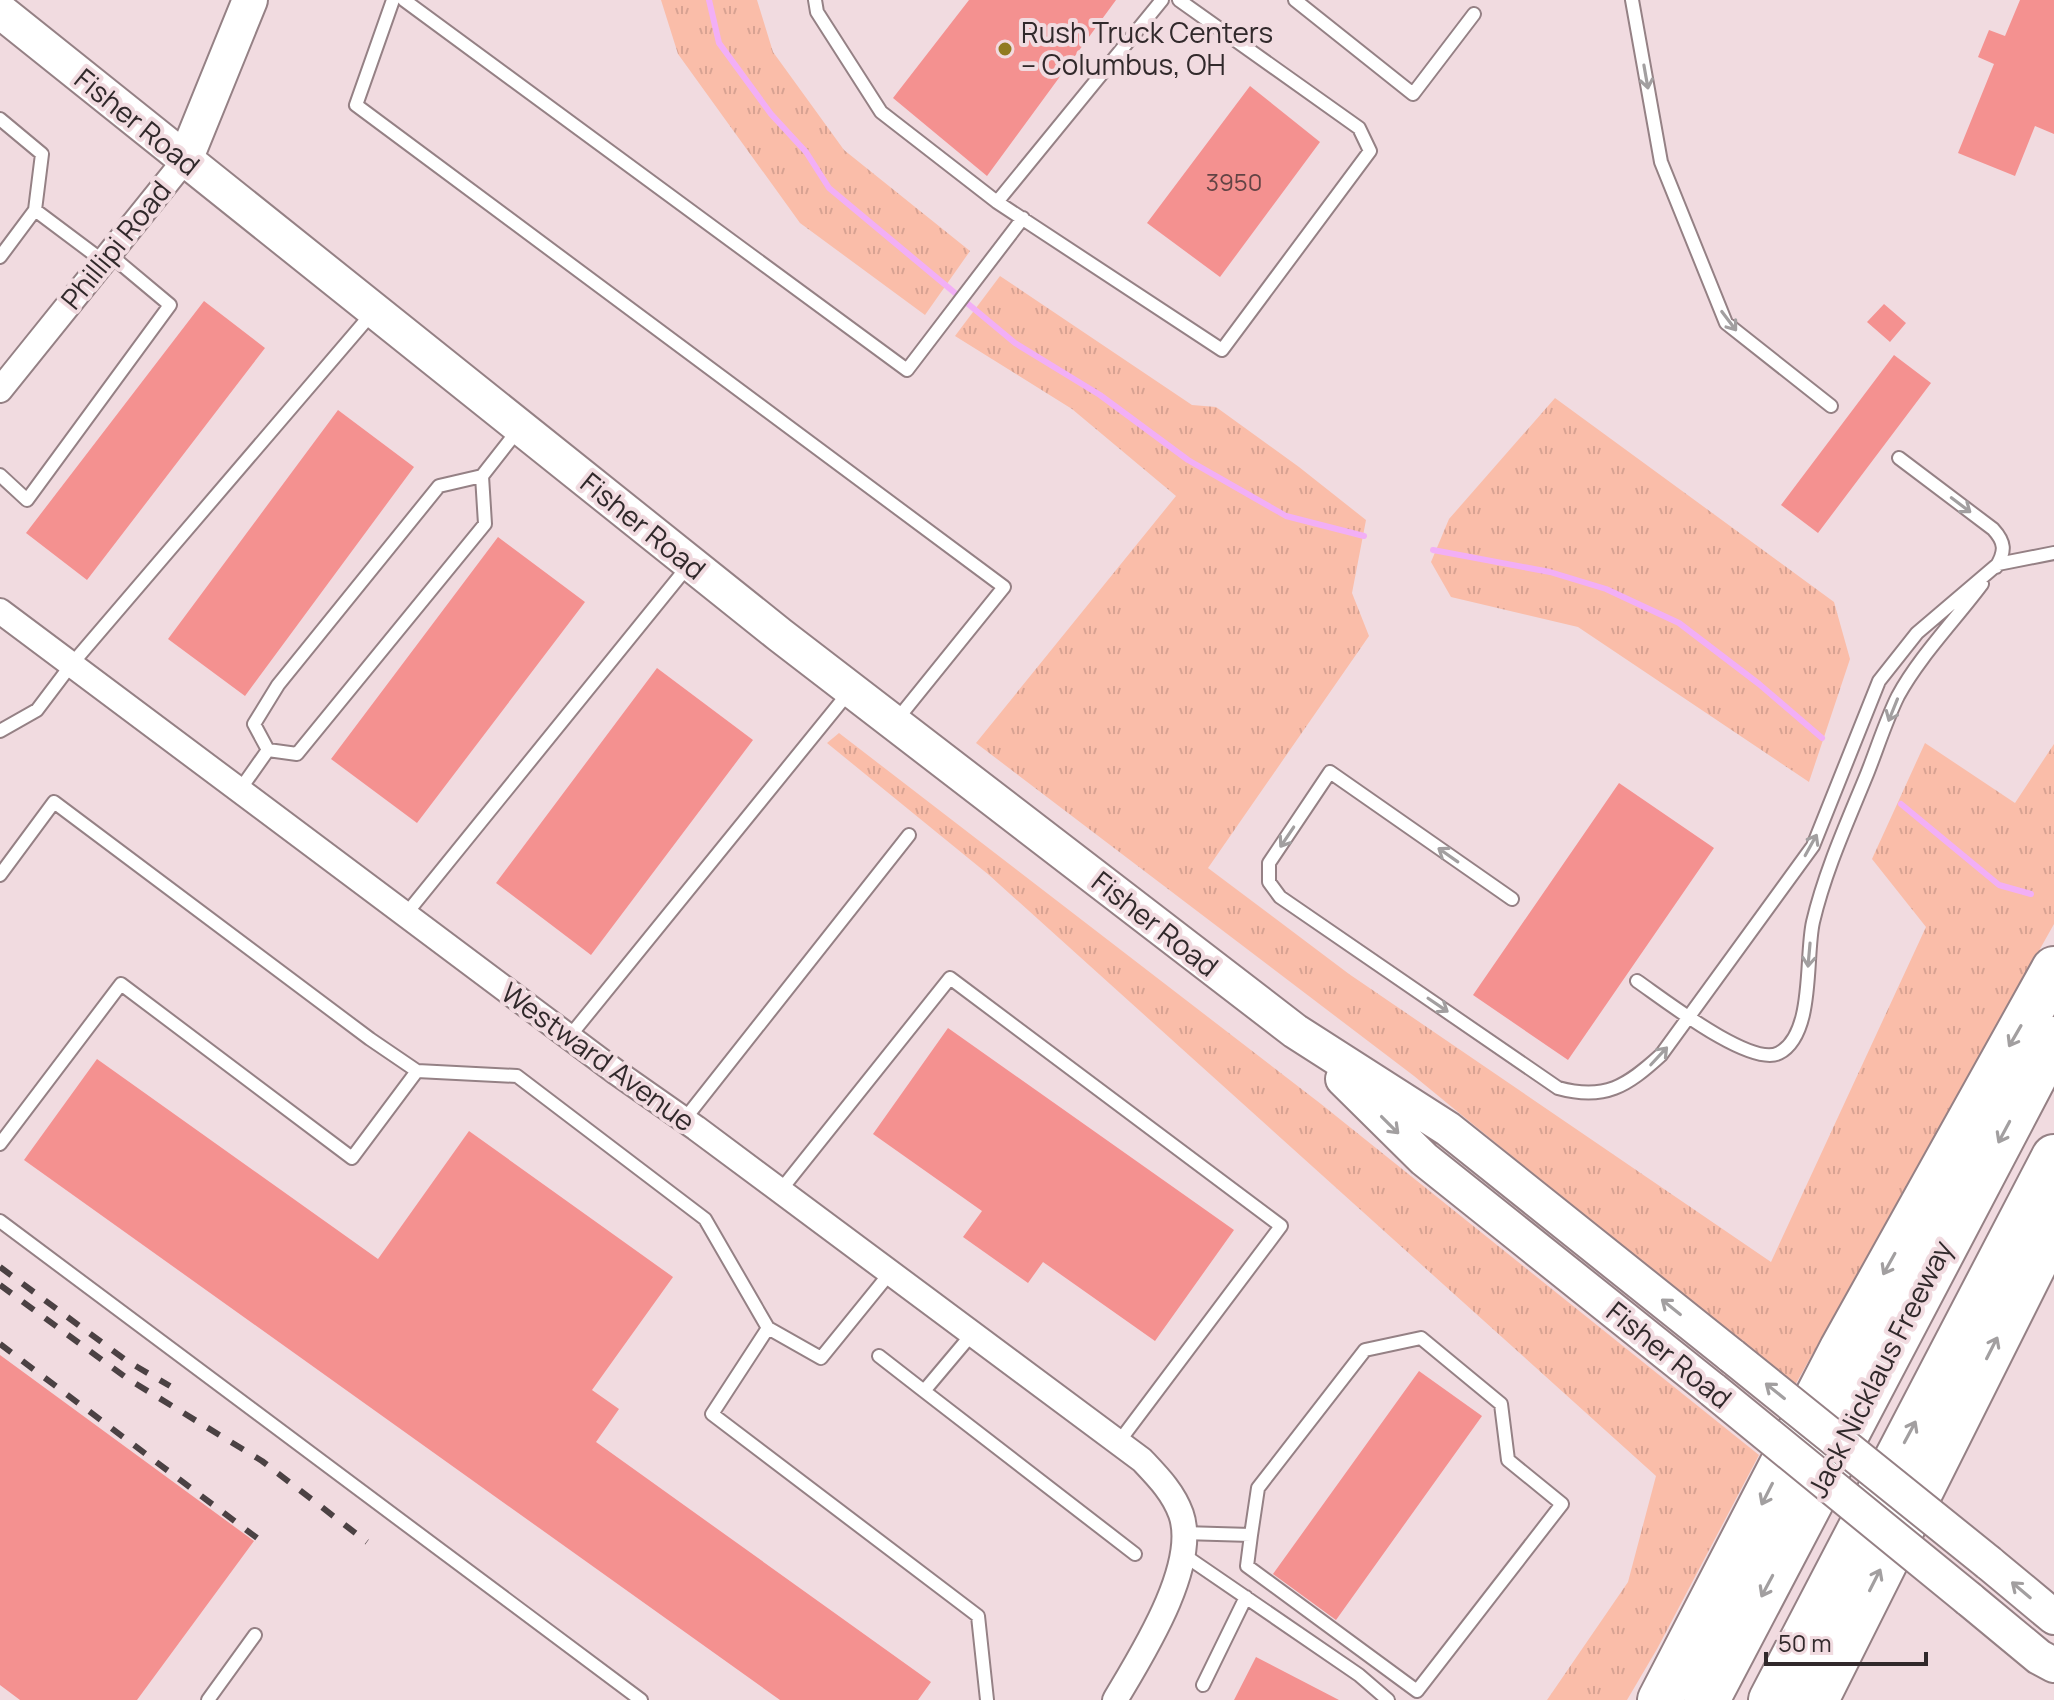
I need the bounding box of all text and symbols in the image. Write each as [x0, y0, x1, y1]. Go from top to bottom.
place label: Rush Truck Centers – Columbus, OH [1021, 13, 1273, 83]
marker: Rush Truck Centers – Columbus, OH [996, 40, 1014, 58]
street label: Fisher Road [67, 59, 208, 183]
one-way arrow [1639, 64, 1654, 89]
house number: 3950 [1206, 165, 1262, 198]
street label: Phillipi Road [52, 172, 179, 316]
one-way arrow [1720, 310, 1737, 331]
street label: Fisher Road [573, 463, 714, 587]
one-way arrow [1950, 496, 1971, 513]
one-way arrow [1885, 697, 1899, 722]
one-way arrow [1278, 825, 1294, 848]
one-way arrow [1803, 834, 1819, 857]
one-way arrow [1438, 847, 1460, 863]
street label: Fisher Road [1085, 862, 1227, 984]
one-way arrow [1802, 941, 1817, 968]
street label: Westward Avenue [494, 973, 703, 1139]
one-way arrow [1426, 997, 1448, 1013]
one-way arrow [2007, 1024, 2022, 1048]
one-way arrow [1649, 1046, 1667, 1066]
one-way arrow [1380, 1116, 1400, 1135]
one-way arrow [1996, 1120, 2012, 1144]
street label: Jack Nicklaus Freeway [1798, 1233, 1961, 1504]
one-way arrow [1881, 1252, 1897, 1275]
street label: Fisher Road [1599, 1292, 1740, 1416]
one-way arrow [1661, 1298, 1682, 1316]
one-way arrow [1985, 1336, 2001, 1360]
one-way arrow [1766, 1382, 1786, 1400]
one-way arrow [1902, 1420, 1918, 1444]
one-way arrow [1759, 1481, 1775, 1505]
one-way arrow [1868, 1568, 1884, 1592]
one-way arrow [1758, 1573, 1774, 1597]
one-way arrow [2012, 1581, 2032, 1599]
scale bar [1766, 1616, 1926, 1666]
text: 50 m [1778, 1626, 1832, 1659]

